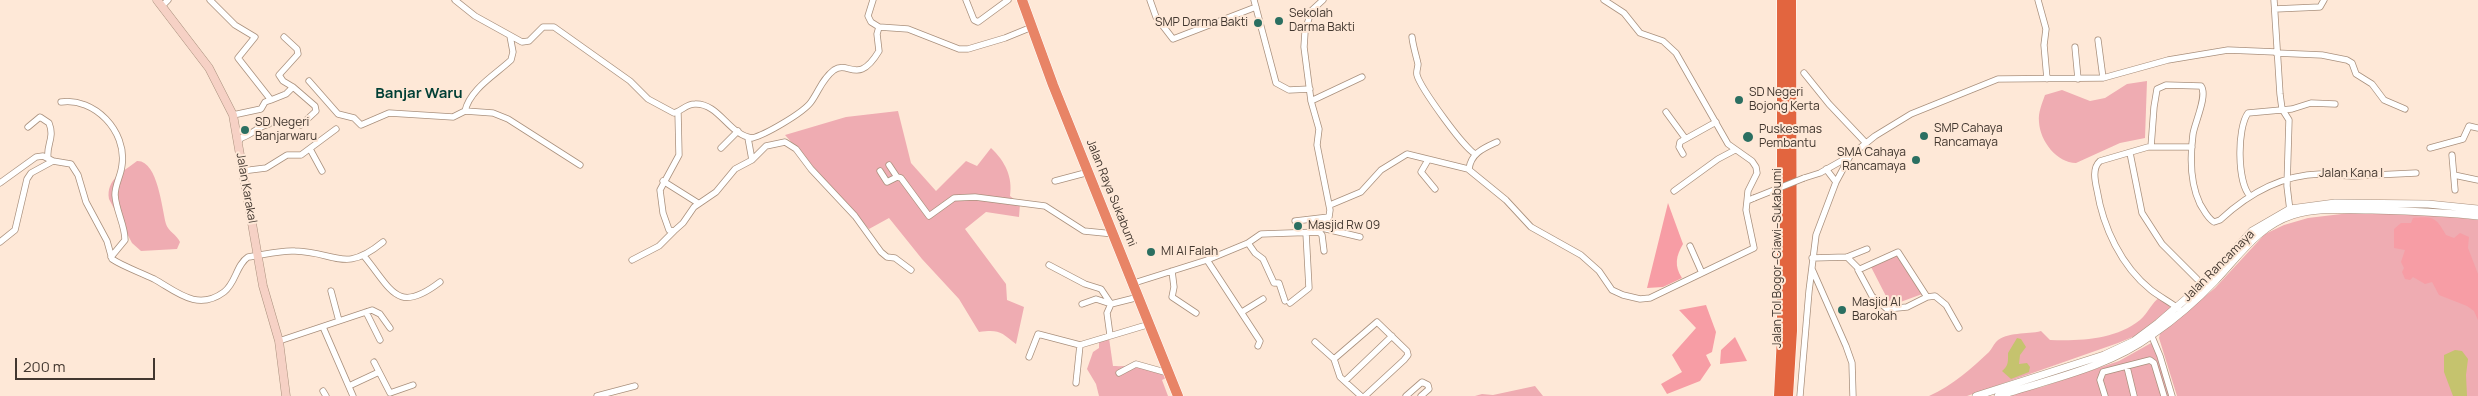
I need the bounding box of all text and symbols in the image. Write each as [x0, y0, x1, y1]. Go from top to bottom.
place label: Sekolah Darma Bakti [1289, 7, 1355, 35]
marker: Sekolah Darma Bakti [1273, 15, 1285, 27]
place label: SMP Darma Bakti [1155, 16, 1248, 30]
marker: SMP Darma Bakti [1252, 17, 1264, 29]
district label: Banjar Waru [375, 85, 463, 103]
place label: SD Negeri Bojong Kerta [1749, 86, 1820, 114]
marker: SD Negeri Bojong Kerta [1733, 94, 1745, 106]
place label: SD Negeri Banjarwaru [255, 116, 317, 144]
place label: SMP Cahaya Rancamaya [1934, 122, 2003, 150]
place label: Puskesmas Pembantu [1759, 123, 1822, 151]
marker: SD Negeri Banjarwaru [239, 124, 251, 136]
marker: Puskesmas Pembantu [1741, 130, 1755, 144]
marker: SMP Cahaya Rancamaya [1918, 130, 1930, 142]
street label: Jalan Raya Sukabumi [1083, 137, 1139, 249]
place label: SMA Cahaya Rancamaya [1837, 146, 1906, 174]
street label: Jalan Karakal [233, 152, 259, 224]
marker: SMA Cahaya Rancamaya [1910, 154, 1922, 166]
street label: Jalan Kana I [2319, 167, 2383, 181]
street label: Jalan Tol Bogor–Ciawi–Sukabumi [1771, 168, 1785, 348]
place label: Masjid Rw 09 [1308, 219, 1380, 233]
marker: Masjid Rw 09 [1292, 220, 1304, 232]
street label: Jalan Rancamaya [2180, 227, 2258, 305]
place label: MI Al Falah [1161, 245, 1218, 259]
marker: MI Al Falah [1145, 246, 1157, 258]
place label: Masjid Al Barokah [1852, 296, 1901, 324]
marker: Masjid Al Barokah [1836, 304, 1848, 316]
scale bar [18, 348, 158, 380]
text: 200 m [23, 356, 66, 377]

